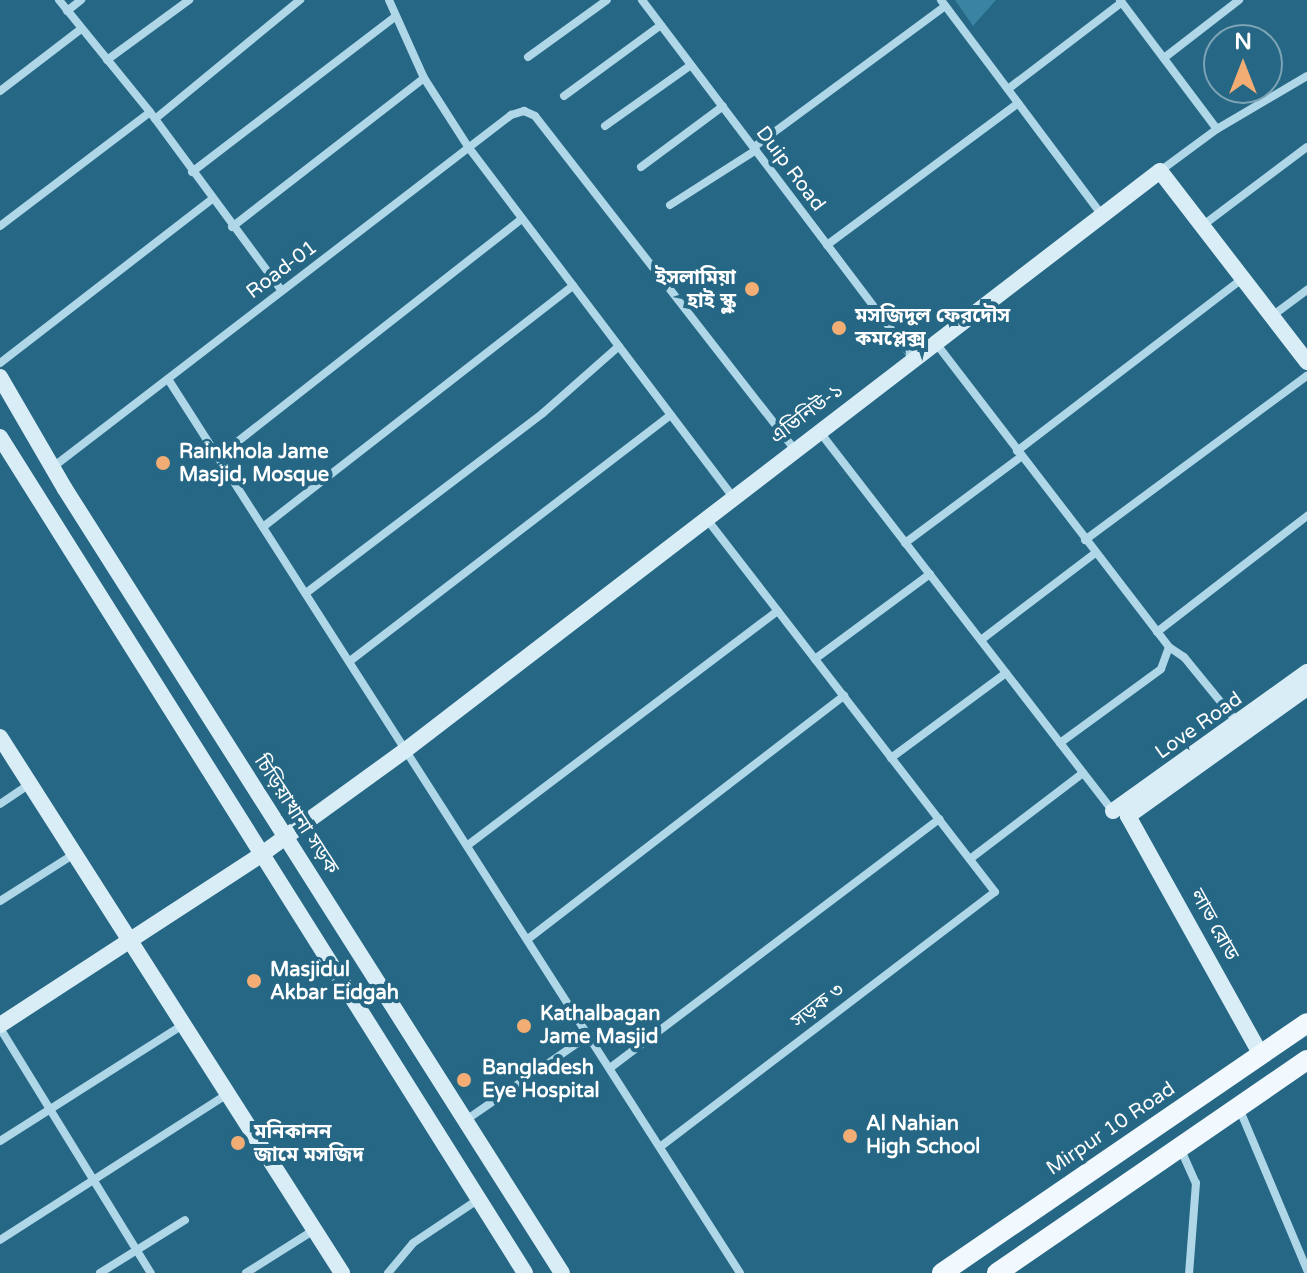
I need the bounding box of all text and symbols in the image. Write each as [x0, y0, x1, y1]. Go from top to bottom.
north arrow [1203, 24, 1283, 104]
text: N [1234, 29, 1252, 55]
street label: Duip Road [750, 122, 830, 216]
street label: Road-01 [242, 236, 322, 304]
place label: ইসলামিয়া হাই স্কুল [655, 266, 736, 313]
marker: ইসলামিয়া হাই স্কুল [743, 280, 761, 298]
place label: মসজিদুল ফেরদৌস কমপ্লেক্স [855, 304, 1010, 351]
marker: মসজিদুল ফেরদৌস কমপ্লেক্স [830, 319, 848, 337]
street label: এভিনিউ-১ [766, 379, 848, 449]
place label: Rainkhola Jame Masjid, Mosque [179, 440, 329, 487]
marker: Rainkhola Jame Masjid, Mosque [154, 454, 172, 472]
street label: Love Road [1151, 687, 1247, 765]
street label: চিড়িয়াখানা সড়ক [249, 751, 343, 879]
street label: লাভ রোড [1185, 885, 1243, 965]
place label: Masjidul Akbar Eidgah [270, 958, 399, 1005]
marker: Masjidul Akbar Eidgah [245, 972, 263, 990]
street label: সড়ক ৩ [787, 978, 849, 1034]
place label: Kathalbagan Jame Masjid [540, 1002, 660, 1049]
marker: Kathalbagan Jame Masjid [515, 1017, 533, 1035]
place label: Bangladesh Eye Hospital [482, 1056, 600, 1103]
marker: Bangladesh Eye Hospital [453, 1069, 475, 1091]
street label: Mirpur 10 Road [1042, 1077, 1180, 1181]
place label: Al Nahian High School [866, 1112, 980, 1159]
place label: মনিকানন জামে মসজিদ [254, 1120, 364, 1167]
marker: Al Nahian High School [841, 1127, 859, 1145]
marker: মনিকানন জামে মসজিদ [229, 1134, 247, 1152]

